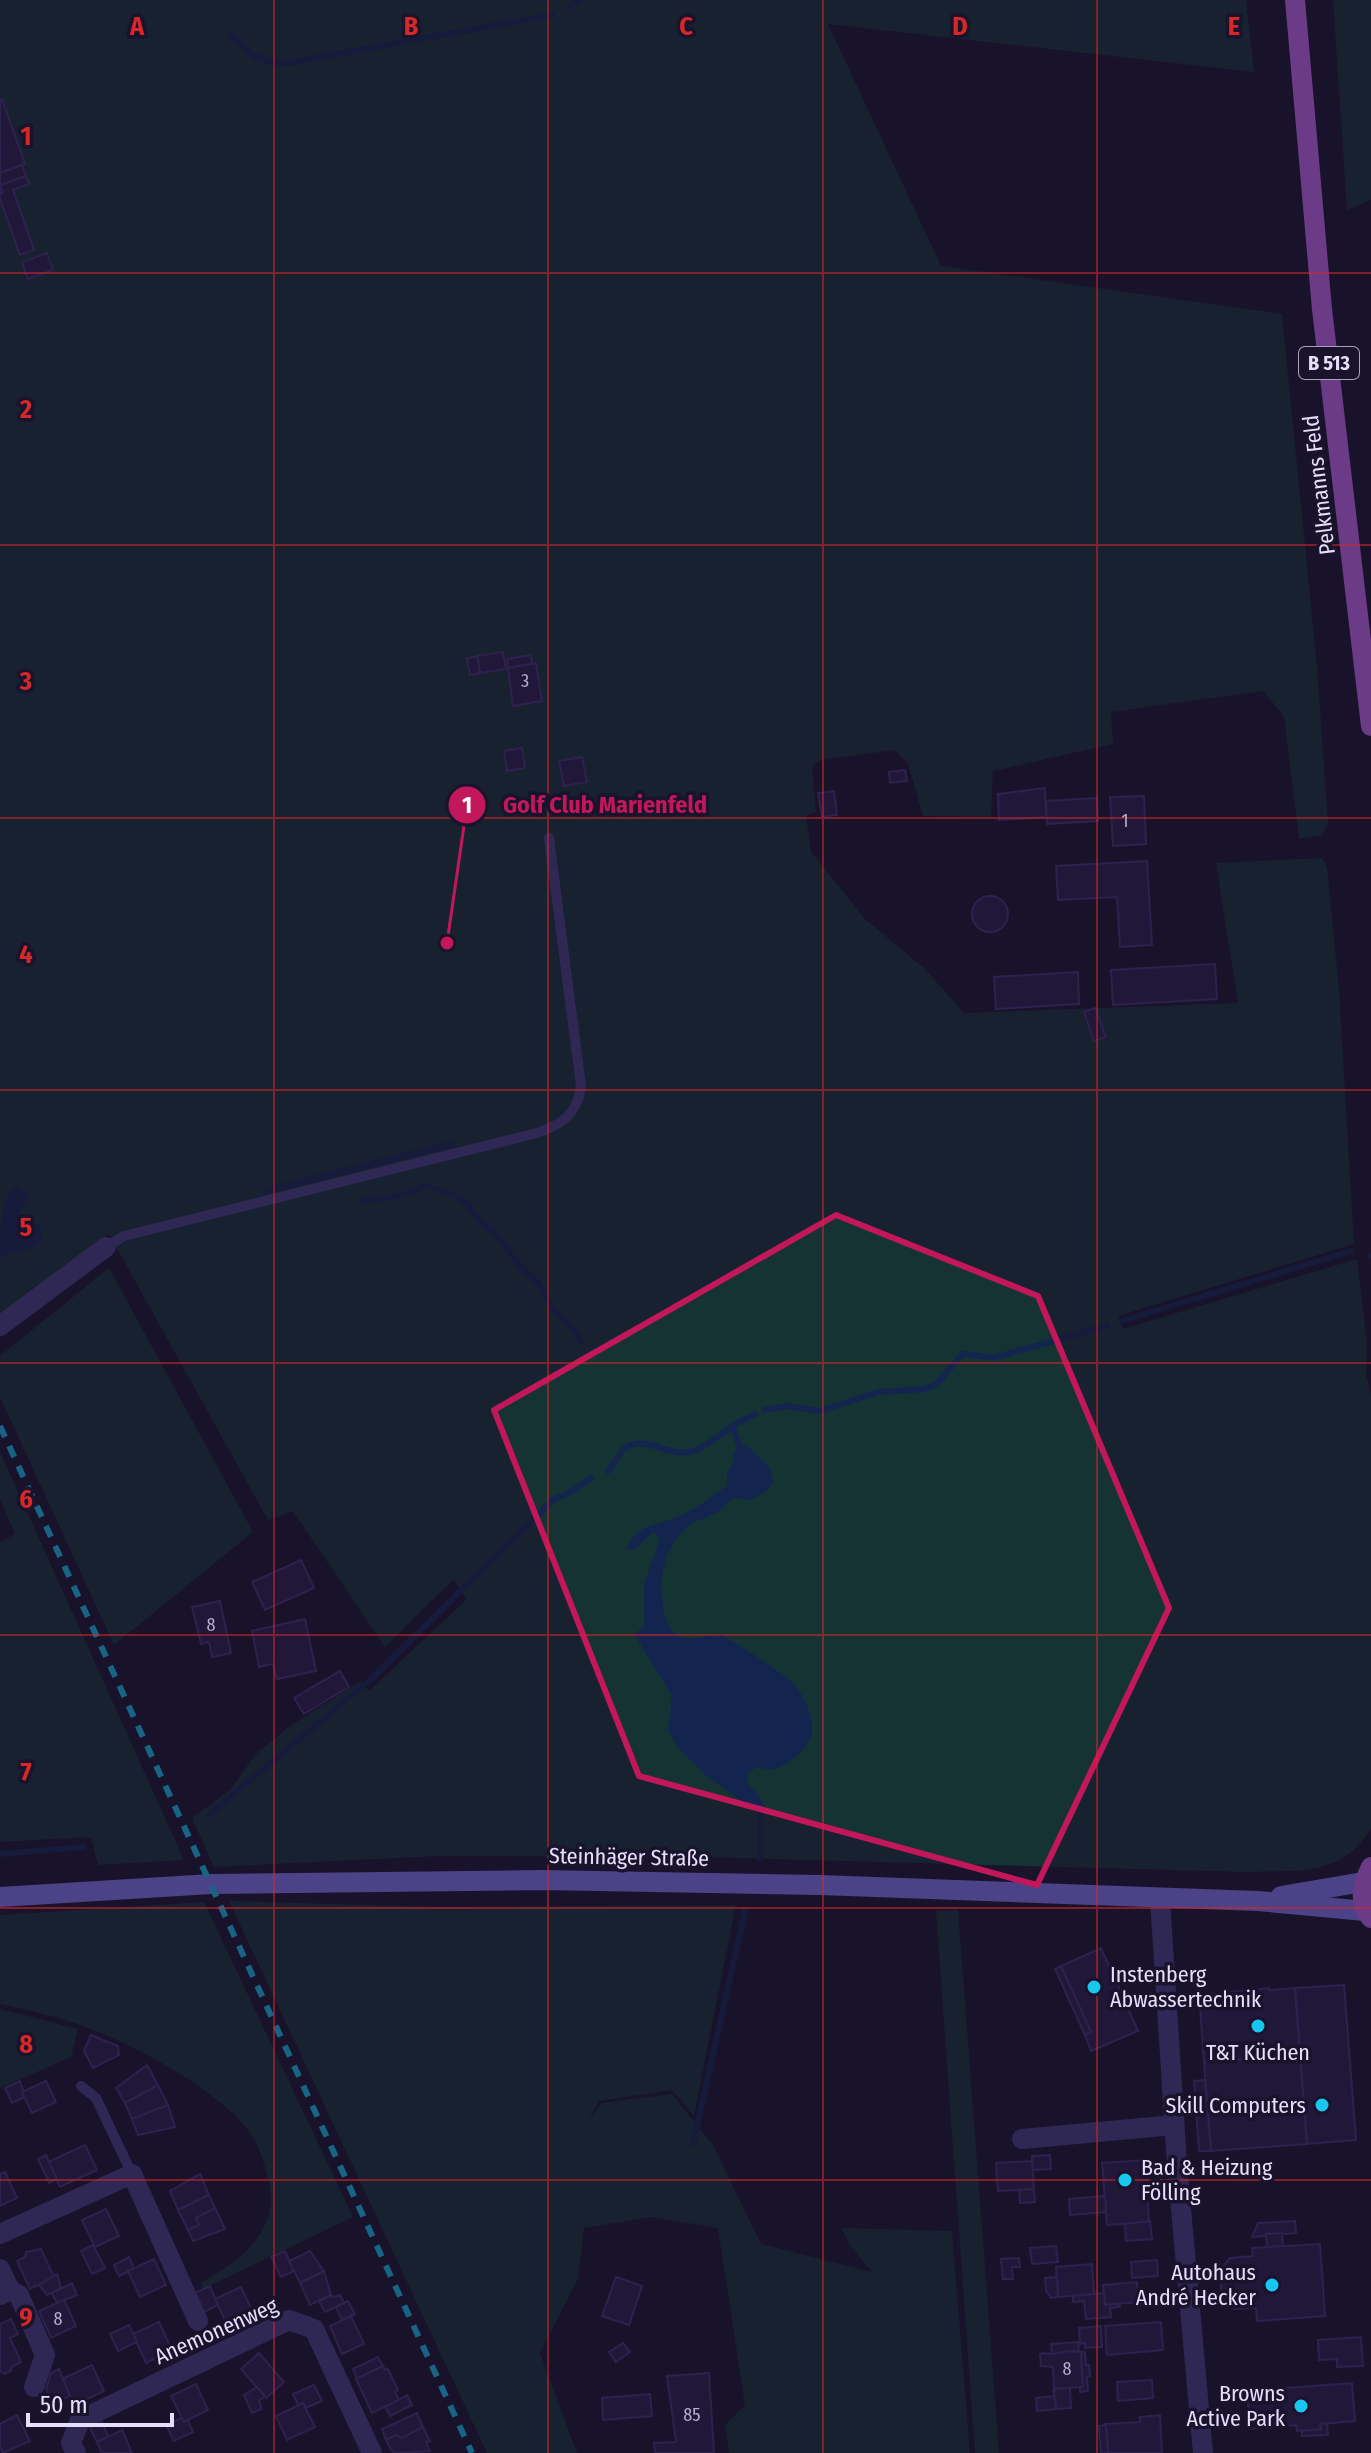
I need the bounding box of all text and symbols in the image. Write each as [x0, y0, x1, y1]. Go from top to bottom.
text: A [129, 11, 145, 42]
text: B [404, 11, 419, 42]
text: C [679, 11, 693, 42]
text: D [952, 11, 968, 42]
text: E [1228, 11, 1240, 42]
text: 1 [21, 121, 32, 152]
road number: B 513 [1299, 347, 1359, 379]
text: 2 [19, 394, 32, 425]
street label: Pelkmanns Feld [1297, 414, 1341, 556]
text: 3 [19, 666, 32, 697]
house number: 3 [521, 670, 529, 692]
callout: Golf Club Marienfeld [447, 781, 723, 829]
text: 1 [462, 791, 472, 819]
text: Golf Club Marienfeld [503, 791, 707, 819]
house number: 1 [1121, 810, 1129, 832]
text: 4 [19, 939, 33, 970]
text: 5 [20, 1212, 33, 1243]
text: 6 [19, 1484, 33, 1515]
house number: 8 [207, 1614, 216, 1636]
text: 7 [20, 1757, 32, 1788]
street label: Steinhäger Straße [549, 1842, 709, 1872]
place label: Instenberg Abwassertechnik [1110, 1961, 1262, 2013]
marker: Instenberg Abwassertechnik [1085, 1978, 1103, 1996]
marker: T&T Küchen [1249, 2017, 1267, 2035]
text: 8 [19, 2029, 33, 2060]
place label: T&T Küchen [1206, 2039, 1310, 2066]
place label: Skill Computers [1166, 2092, 1306, 2119]
marker: Skill Computers [1313, 2096, 1331, 2114]
place label: Bad & Heizung Fölling [1141, 2154, 1273, 2206]
marker: Bad & Heizung Fölling [1116, 2171, 1134, 2189]
place label: Autohaus André Hecker [1136, 2259, 1256, 2311]
marker: Autohaus André Hecker [1263, 2276, 1281, 2294]
street label: Anemonenweg [150, 2292, 282, 2370]
text: 9 [19, 2302, 33, 2333]
house number: 8 [54, 2308, 63, 2330]
house number: 8 [1063, 2358, 1072, 2380]
scale bar [28, 2377, 172, 2427]
place label: Browns Active Park [1186, 2380, 1286, 2432]
text: 50 m [40, 2391, 88, 2419]
marker: Browns Active Park [1292, 2397, 1310, 2415]
house number: 85 [683, 2404, 701, 2426]

